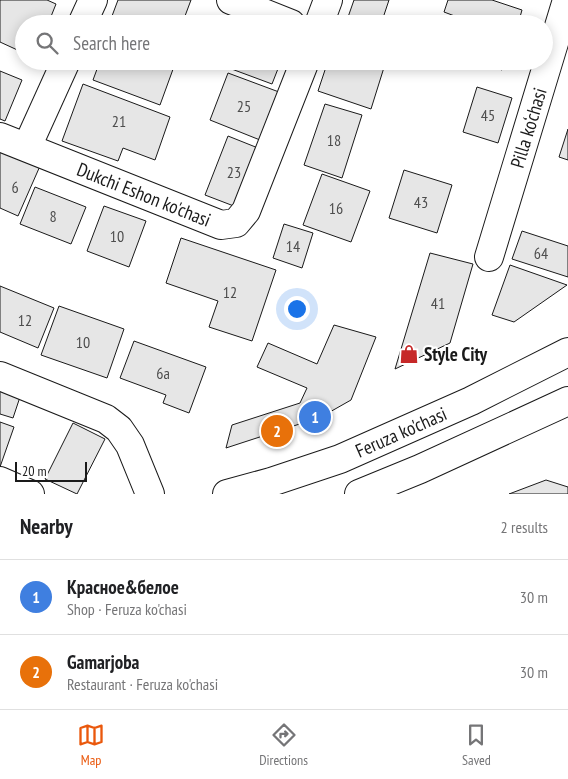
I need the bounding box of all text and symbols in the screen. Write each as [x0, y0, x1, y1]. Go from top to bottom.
search box [15, 15, 553, 70]
icon: search [33, 29, 61, 57]
text: Search here [73, 31, 150, 55]
street label: Pilla ko‘chasi [505, 85, 552, 171]
house number: 25 [237, 96, 251, 116]
house number: 45 [481, 105, 495, 125]
house number: 21 [112, 111, 126, 131]
house number: 18 [327, 130, 341, 150]
street label: Dukchi Eshon ko'chasi [74, 157, 214, 232]
house number: 23 [227, 162, 241, 182]
house number: 6 [11, 177, 19, 197]
house number: 43 [414, 192, 428, 212]
house number: 16 [329, 198, 343, 218]
house number: 8 [49, 206, 57, 226]
house number: 10 [110, 226, 124, 246]
house number: 14 [286, 236, 300, 256]
house number: 64 [534, 243, 548, 263]
house number: 12 [223, 282, 237, 302]
house number: 41 [431, 293, 445, 313]
your location [284, 296, 310, 322]
house number: 12 [18, 310, 32, 330]
house number: 10 [76, 332, 90, 352]
place label: Style City [424, 342, 488, 366]
shop icon: Style City [398, 343, 420, 365]
house number: 6a [156, 363, 170, 383]
pin: 1 [299, 398, 331, 436]
street label: Feruza ko'chasi [352, 401, 450, 463]
pin: 2 [261, 412, 293, 450]
scale bar [15, 459, 88, 482]
text: 20 m [22, 462, 47, 480]
text: Nearby [20, 513, 73, 540]
text: 2 results [501, 517, 548, 537]
text: Красное&белое [67, 575, 179, 599]
text: 1 [32, 587, 40, 607]
text: 30 m [520, 587, 548, 607]
text: Shop · Feruza ko'chasi [67, 599, 187, 619]
text: Gamarjoba [67, 650, 139, 674]
text: 2 [32, 662, 40, 682]
text: 30 m [520, 662, 548, 682]
text: Restaurant · Feruza ko'chasi [67, 674, 218, 694]
tab: Map [77, 721, 105, 769]
tab: Directions [259, 721, 308, 769]
tab: Saved [462, 721, 491, 769]

